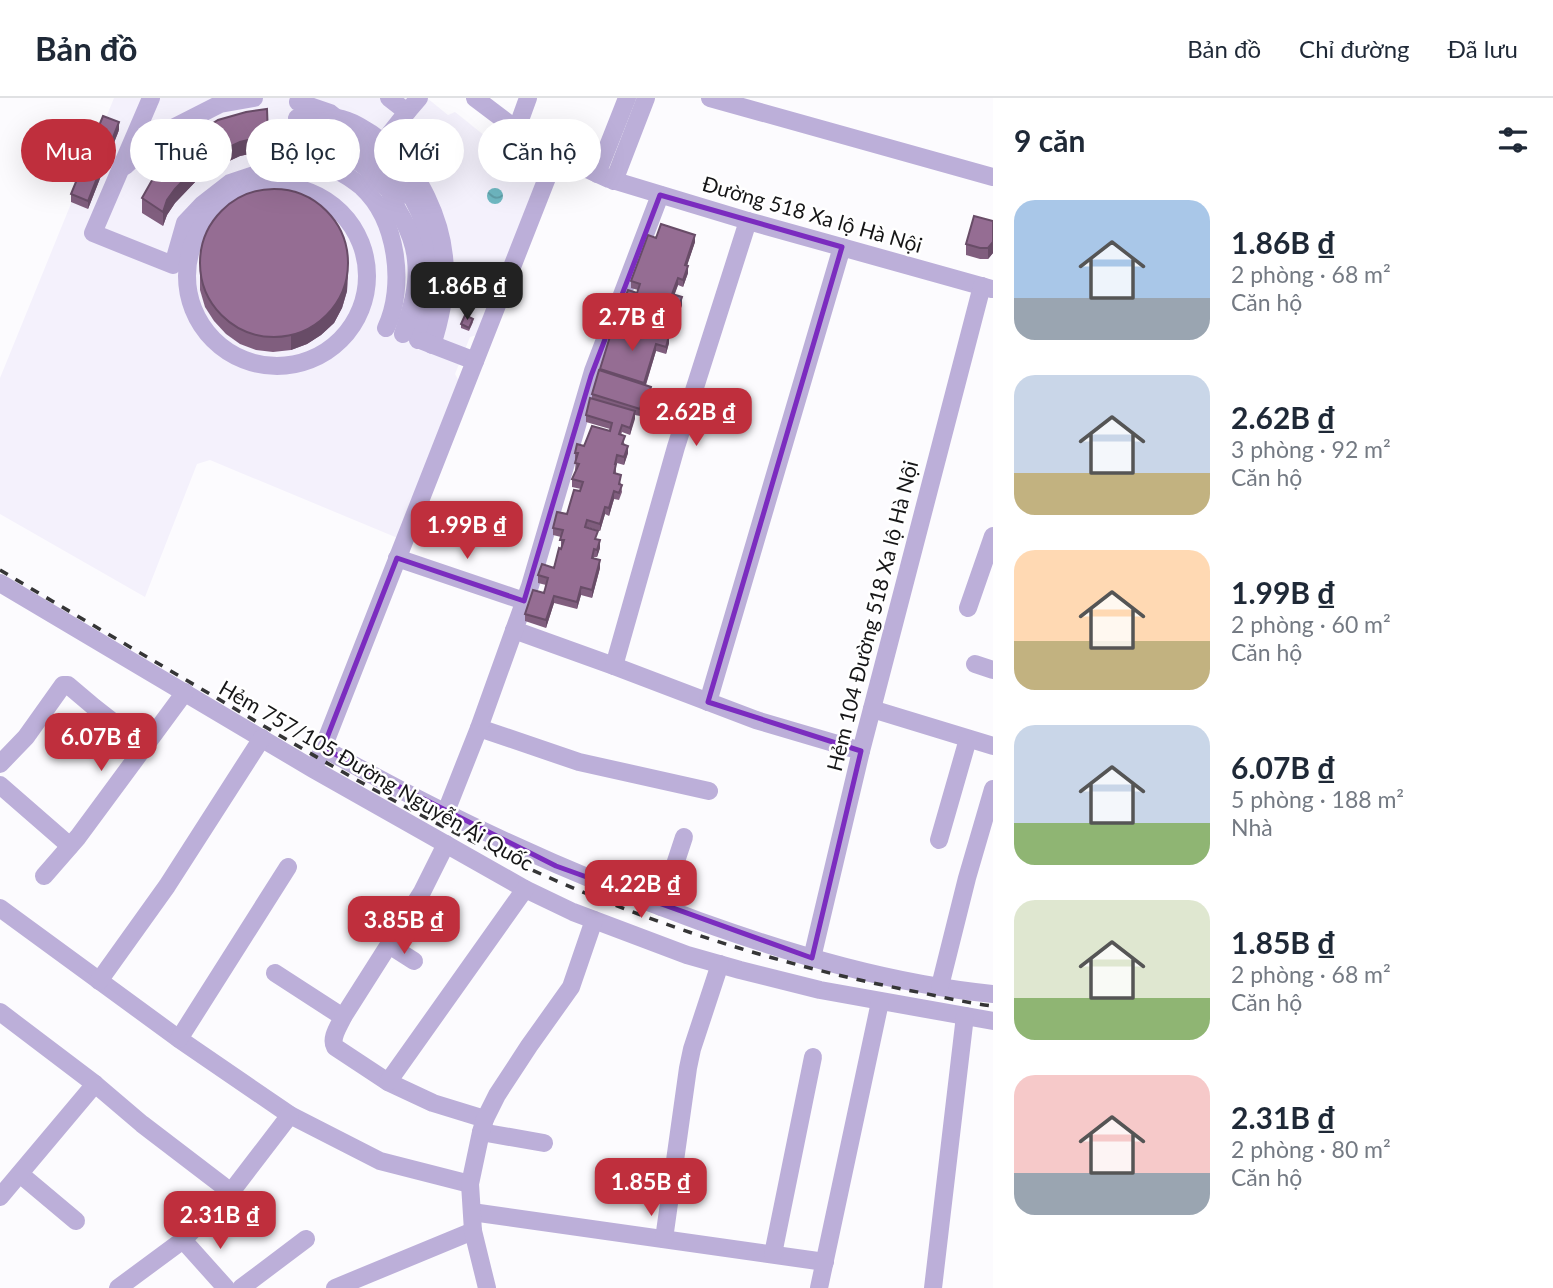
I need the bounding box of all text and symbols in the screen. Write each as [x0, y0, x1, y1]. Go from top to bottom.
text: Bản đồ [35, 28, 138, 68]
text: Bản đồ [1187, 34, 1261, 63]
text: Chỉ đường [1299, 34, 1410, 63]
text: Đã lưu [1448, 34, 1518, 63]
chip: Mua [21, 119, 116, 182]
chip: Thuê [130, 119, 232, 182]
chip: Bộ lọc [246, 119, 360, 182]
chip: Mới [374, 119, 464, 182]
chip: Căn hộ [478, 119, 601, 182]
icon: filters [1494, 121, 1532, 159]
text: 9 căn [1014, 122, 1085, 158]
street label: Đường 518 Xa lộ Hà Nội [700, 170, 925, 257]
text: 1.86B ₫ [1231, 224, 1336, 260]
icon: home [1070, 228, 1154, 312]
text: 2 phòng · 68 m² [1231, 260, 1391, 288]
pin: 1.86B ₫ [402, 262, 532, 322]
text: 1.86B ₫ [427, 271, 507, 299]
text: Căn hộ [1231, 288, 1302, 316]
pin: 2.7B ₫ [575, 294, 689, 353]
text: 2.7B ₫ [598, 302, 666, 330]
pin: 2.62B ₫ [631, 388, 761, 448]
text: 2.62B ₫ [656, 397, 736, 425]
text: 2.62B ₫ [1231, 399, 1336, 435]
icon: home [1070, 403, 1154, 487]
text: 3 phòng · 92 m² [1231, 435, 1391, 463]
street label: Hẻm 104 Đường 518 Xa lộ Hà Nội [821, 458, 922, 773]
text: Căn hộ [1231, 463, 1302, 491]
pin: 1.99B ₫ [402, 502, 532, 561]
text: 1.99B ₫ [427, 510, 507, 538]
text: 1.99B ₫ [1231, 574, 1336, 610]
icon: home [1070, 578, 1154, 662]
text: 2 phòng · 60 m² [1231, 610, 1391, 638]
text: Căn hộ [1231, 638, 1302, 666]
street label: Hẻm 757/105 Đường Nguyễn Ái Quốc [215, 674, 538, 875]
pin: 6.07B ₫ [36, 714, 166, 773]
text: 6.07B ₫ [61, 722, 141, 750]
text: 6.07B ₫ [1231, 749, 1336, 785]
icon: home [1070, 753, 1154, 837]
text: 5 phòng · 188 m² [1231, 785, 1404, 813]
text: Nhà [1231, 813, 1273, 841]
pin: 4.22B ₫ [576, 860, 706, 920]
text: 4.22B ₫ [601, 869, 681, 897]
pin: 3.85B ₫ [339, 896, 469, 956]
text: 3.85B ₫ [364, 905, 444, 933]
text: 1.85B ₫ [1231, 924, 1336, 960]
icon: home [1070, 928, 1154, 1012]
text: 2 phòng · 68 m² [1231, 960, 1391, 988]
text: Căn hộ [1231, 988, 1302, 1016]
text: 2.31B ₫ [1231, 1099, 1336, 1135]
icon: home [1070, 1103, 1154, 1187]
text: 2 phòng · 80 m² [1231, 1135, 1391, 1163]
pin: 1.85B ₫ [586, 1158, 716, 1218]
text: Căn hộ [1231, 1163, 1302, 1191]
text: 1.85B ₫ [611, 1167, 691, 1195]
pin: 2.31B ₫ [155, 1192, 285, 1251]
text: 2.31B ₫ [180, 1200, 260, 1228]

